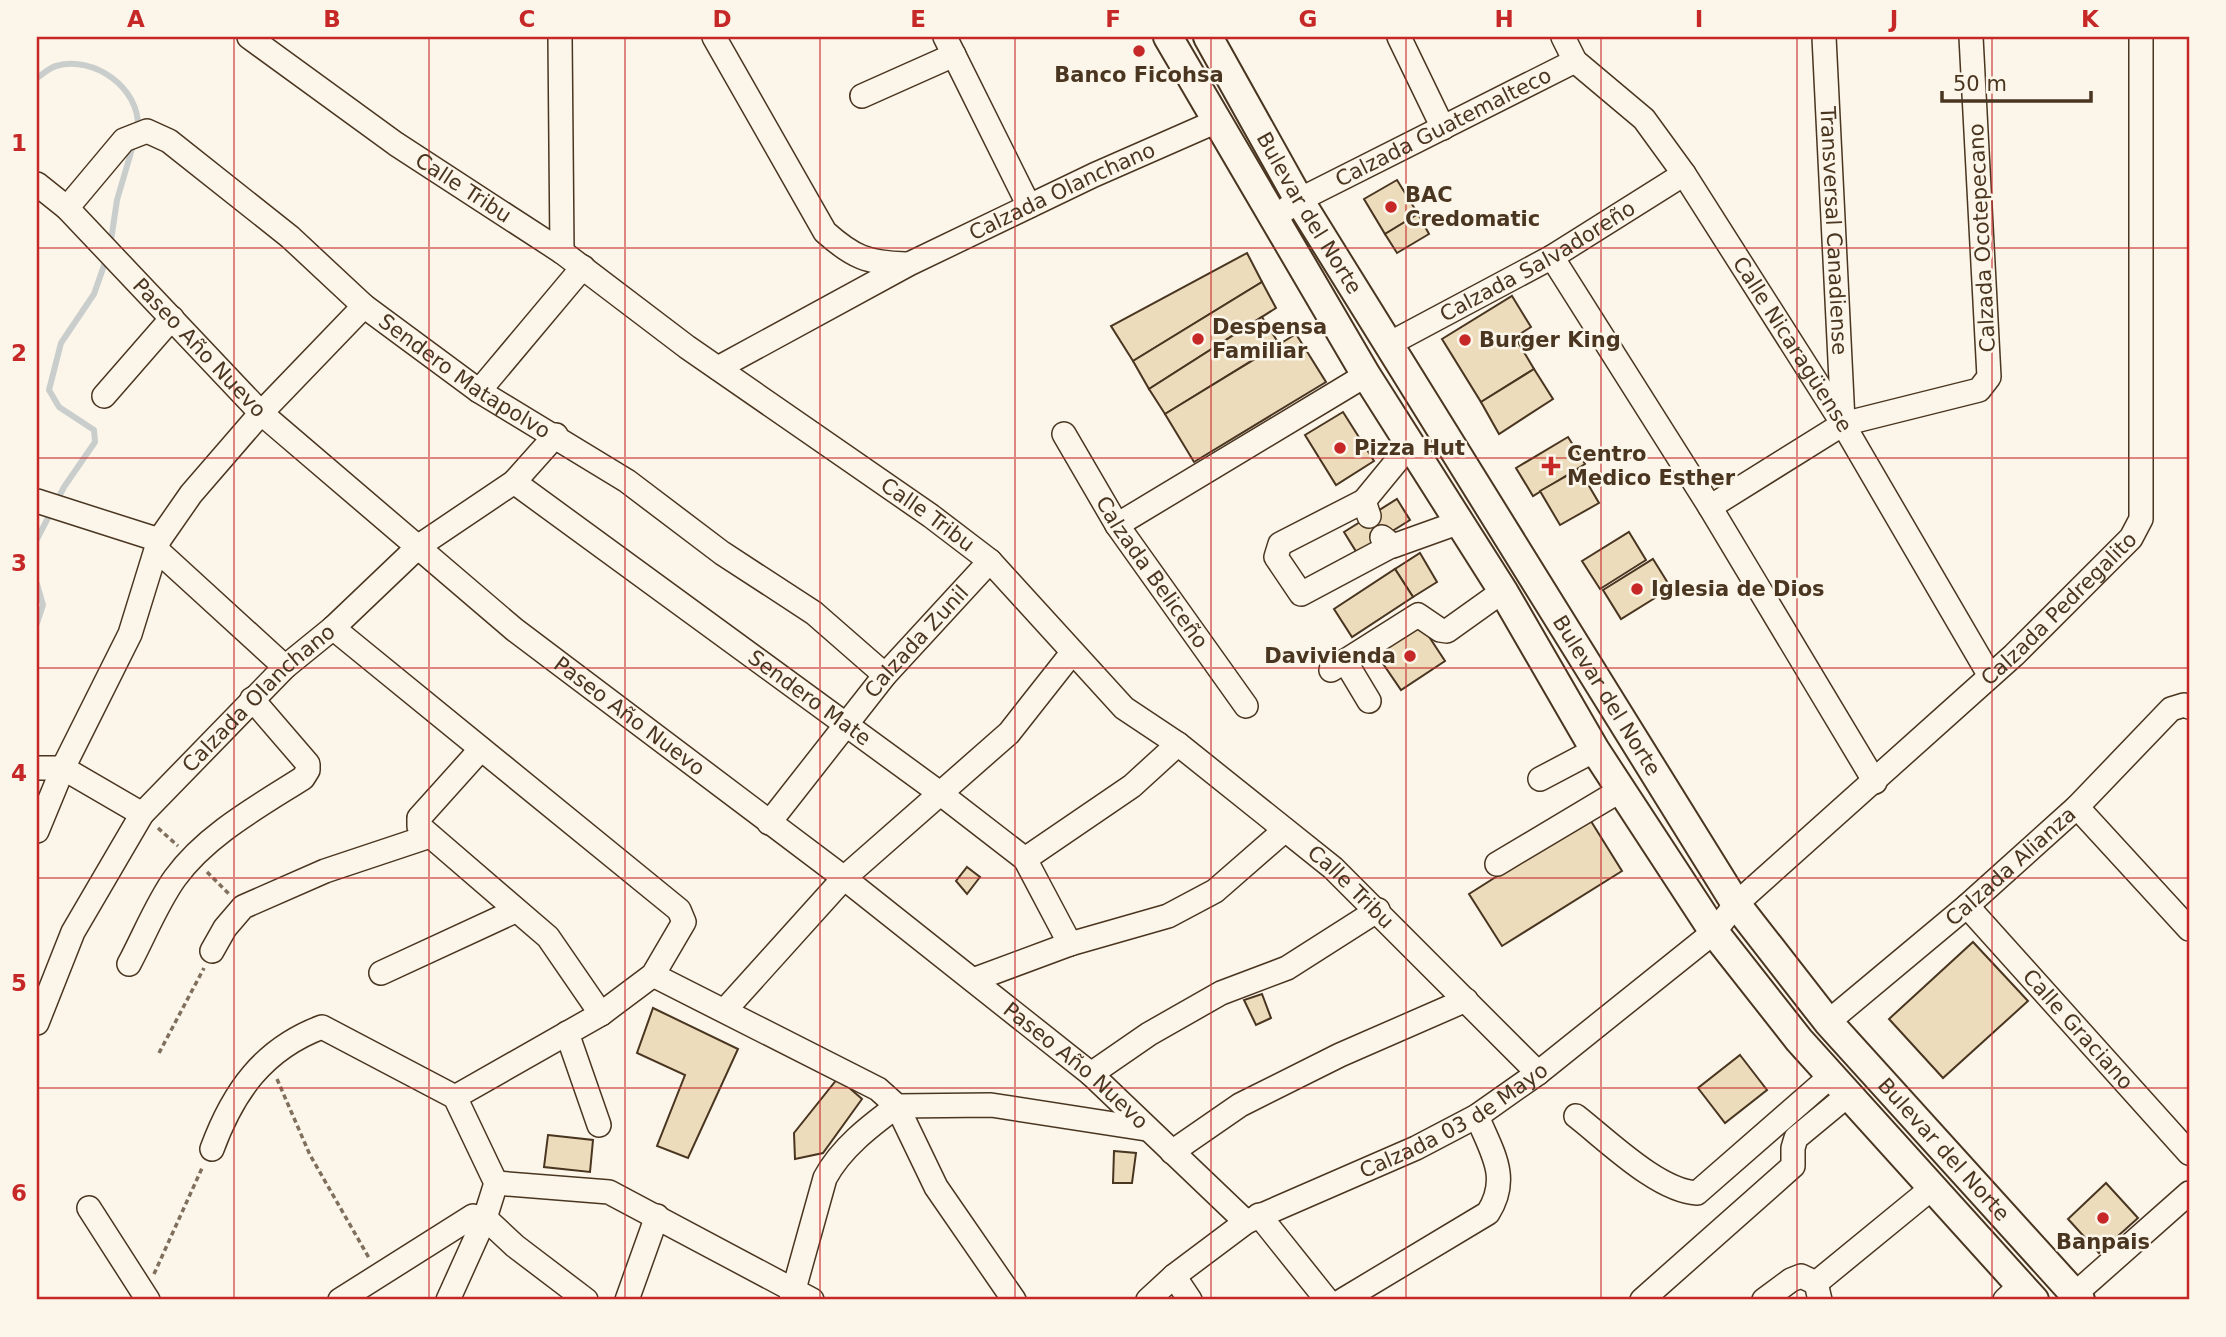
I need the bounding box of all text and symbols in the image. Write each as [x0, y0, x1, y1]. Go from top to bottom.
text: A [127, 6, 145, 32]
text: B [323, 6, 341, 32]
text: C [519, 6, 535, 32]
text: D [712, 6, 732, 32]
text: E [910, 6, 926, 32]
text: F [1105, 6, 1121, 32]
text: G [1299, 6, 1317, 32]
text: H [1494, 6, 1514, 32]
text: I [1695, 6, 1703, 32]
text: J [1888, 6, 1898, 32]
text: K [2081, 6, 2100, 32]
marker: Banco Ficohsa [1131, 43, 1147, 59]
scale bar [1942, 60, 2091, 104]
place label: Banco Ficohsa [1054, 63, 1224, 87]
street label: Calzada Guatemalteco [1331, 63, 1555, 192]
text: 50 m [1953, 72, 2007, 96]
street label: Transversal Canadiense [1815, 105, 1852, 356]
street label: Calzada Ocotepecano [1964, 123, 2000, 353]
street label: Bulevar del Norte [1252, 128, 1366, 298]
text: 1 [11, 130, 27, 156]
street label: Calzada Olanchano [965, 138, 1159, 245]
street label: Calle Tribu [411, 148, 516, 228]
place label: BAC Credomatic [1405, 183, 1540, 231]
street label: Calzada Salvadoreño [1436, 196, 1639, 327]
marker: BAC Credomatic [1383, 199, 1399, 215]
street label: Calle Nicaragüense [1728, 252, 1857, 436]
street label: Paseo Año Nuevo [128, 273, 271, 422]
street label: Sendero Matapolvo [374, 309, 555, 443]
place label: Despensa Familiar [1212, 315, 1327, 363]
place label: Burger King [1479, 328, 1621, 352]
marker: Despensa Familiar [1190, 331, 1206, 347]
marker: Burger King [1457, 332, 1473, 348]
text: 2 [11, 340, 27, 366]
place label: Pizza Hut [1354, 436, 1465, 460]
marker: Pizza Hut [1332, 440, 1348, 456]
place label: Centro Medico Esther [1567, 442, 1736, 490]
marker: Centro Medico Esther [1541, 456, 1561, 476]
street label: Calle Tribu [876, 473, 979, 557]
street label: Calzada Beliceño [1091, 492, 1213, 653]
street label: Calzada Pedregalito [1976, 527, 2142, 691]
text: 3 [11, 550, 27, 576]
place label: Iglesia de Dios [1651, 577, 1825, 601]
street label: Calzada Zunil [860, 581, 973, 702]
marker: Iglesia de Dios [1629, 581, 1645, 597]
street label: Bulevar del Norte [1548, 611, 1665, 780]
street label: Calzada Olanchano [177, 619, 340, 777]
place label: Davivienda [1264, 644, 1396, 668]
street label: Sendero Mate [744, 645, 875, 751]
marker: Davivienda [1402, 648, 1418, 664]
street label: Paseo Año Nuevo [549, 652, 709, 781]
text: 4 [11, 760, 27, 786]
street label: Calzada Alianza [1941, 802, 2081, 931]
street label: Calle Tribu [1303, 840, 1399, 934]
street label: Calle Graciano [2018, 965, 2138, 1094]
text: 5 [11, 970, 27, 996]
street label: Paseo Año Nuevo [999, 997, 1153, 1134]
street label: Calzada 03 de Mayo [1356, 1058, 1553, 1183]
street label: Bulevar del Norte [1873, 1073, 2014, 1226]
text: 6 [11, 1180, 27, 1206]
marker: Banpais [2095, 1210, 2111, 1226]
place label: Banpais [2056, 1230, 2150, 1254]

